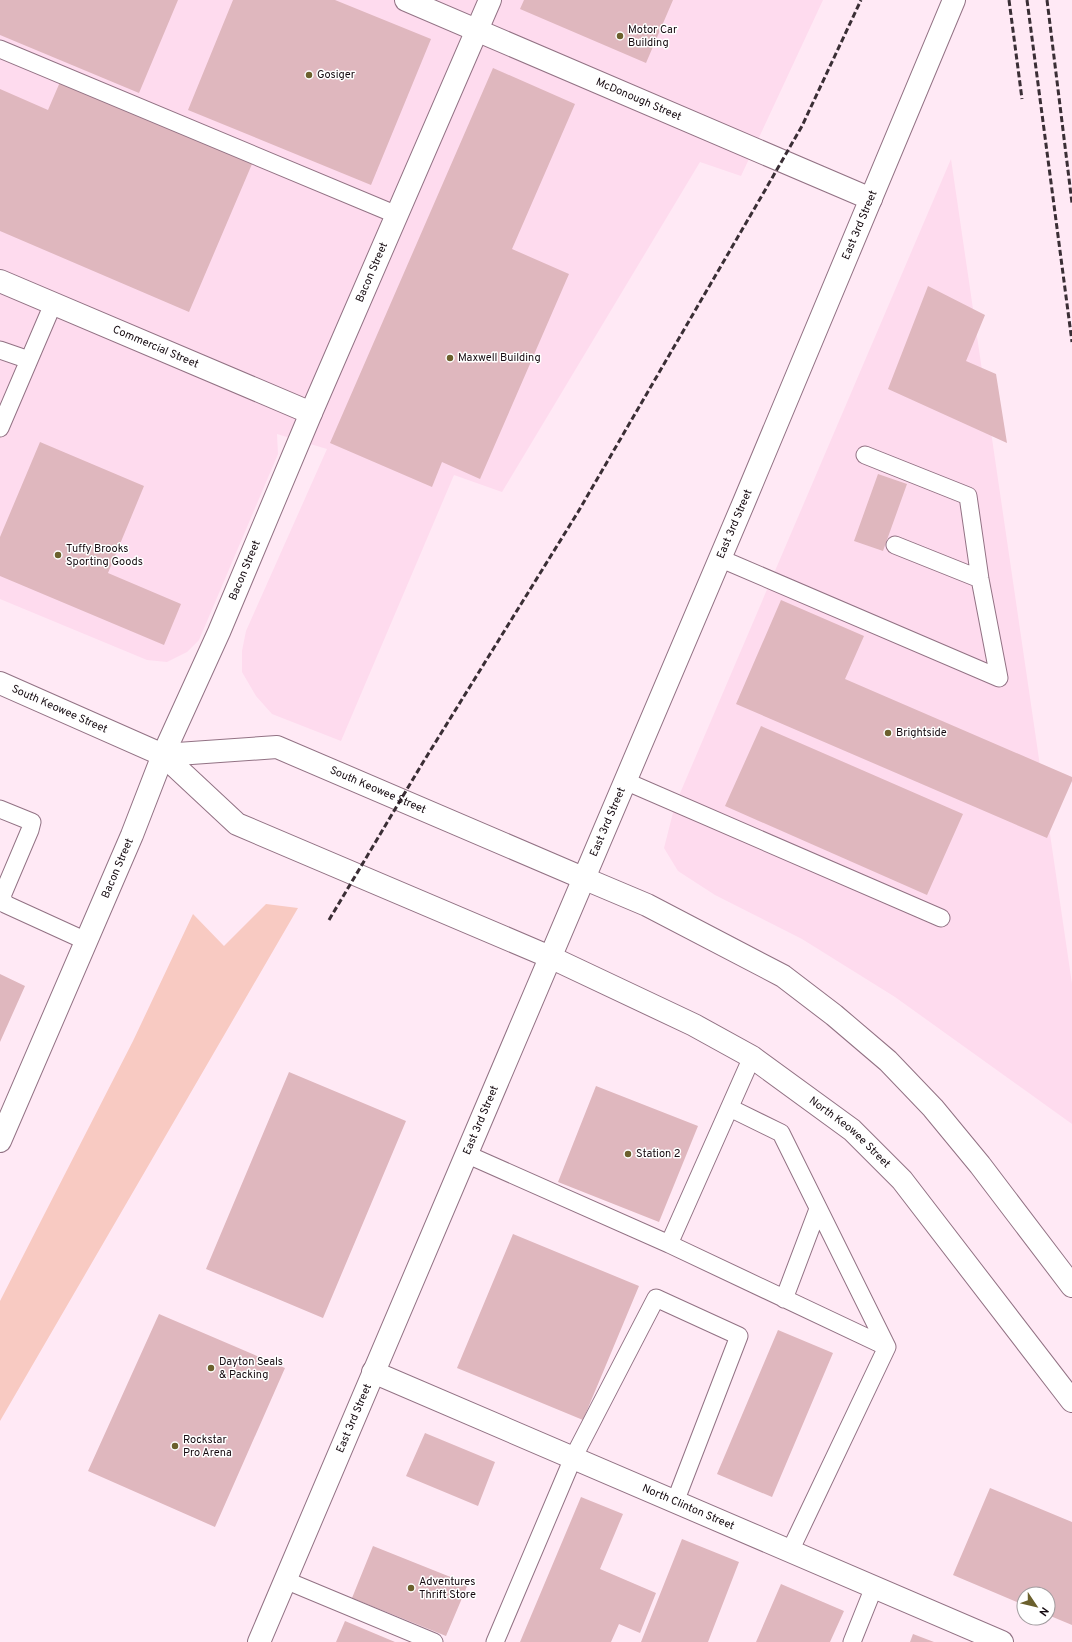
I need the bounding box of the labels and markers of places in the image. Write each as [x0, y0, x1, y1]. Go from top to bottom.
place label: Motor Car Building [628, 23, 678, 50]
marker: Motor Car Building [615, 31, 625, 41]
place label: Gosiger [317, 68, 356, 82]
marker: Gosiger [304, 70, 314, 80]
place label: Maxwell Building [458, 351, 541, 365]
marker: Maxwell Building [445, 353, 455, 363]
place label: Tuffy Brooks Sporting Goods [66, 542, 143, 569]
marker: Tuffy Brooks Sporting Goods [53, 550, 63, 560]
place label: Brightside [896, 726, 947, 740]
marker: Brightside [883, 728, 893, 738]
place label: Station 2 [636, 1147, 680, 1161]
marker: Station 2 [623, 1149, 633, 1159]
place label: Dayton Seals & Packing [219, 1355, 283, 1382]
marker: Dayton Seals & Packing [206, 1363, 216, 1373]
place label: Rockstar Pro Arena [183, 1433, 232, 1460]
marker: Rockstar Pro Arena [170, 1441, 180, 1451]
place label: Adventures Thrift Store [419, 1575, 476, 1602]
marker: Adventures Thrift Store [406, 1583, 416, 1593]

